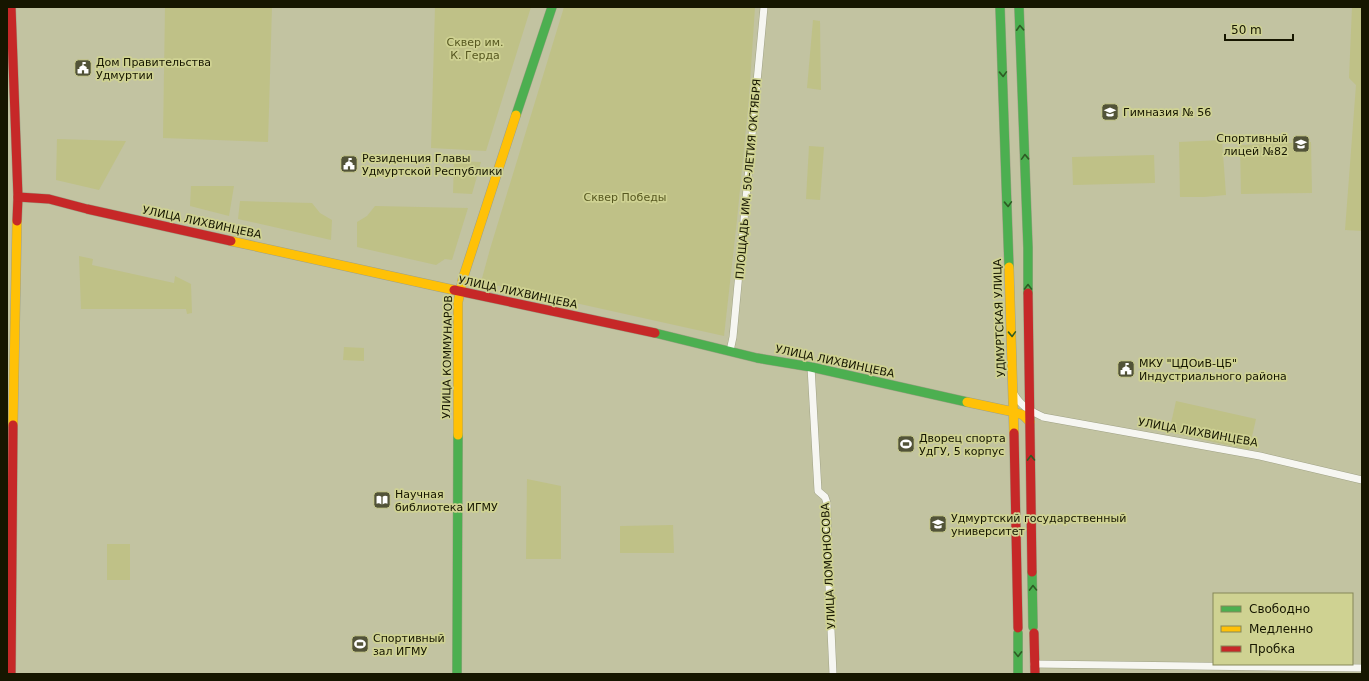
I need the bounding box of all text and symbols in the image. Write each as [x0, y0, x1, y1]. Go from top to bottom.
scale bar [1225, 16, 1293, 42]
text: 50 m [1231, 23, 1262, 37]
one-way arrow [1015, 24, 1024, 31]
park label: Сквер им. К. Герда [447, 36, 504, 62]
place label: Дом Правительства Удмуртии [96, 56, 211, 82]
public building icon: Дом Правительства Удмуртии [73, 58, 93, 78]
one-way arrow [999, 71, 1007, 77]
street label: ПЛОЩАДЬ ИМ. 50-ЛЕТИЯ ОКТЯБРЯ [733, 78, 764, 280]
school or university icon: Гимназия № 56 [1100, 102, 1120, 122]
place label: Гимназия № 56 [1123, 106, 1211, 119]
place label: Спортивный лицей №82 [1216, 132, 1288, 158]
school or university icon: Спортивный лицей №82 [1291, 134, 1311, 154]
place label: Резиденция Главы Удмуртской Республики [362, 152, 502, 178]
public building icon: Резиденция Главы Удмуртской Республики [339, 154, 359, 174]
one-way arrow [1020, 154, 1029, 160]
park label: Сквер Победы [584, 191, 666, 204]
one-way arrow [1003, 201, 1012, 207]
street label: УЛИЦА ЛИХВИНЦЕВА [141, 204, 263, 242]
street label: УДМУРТСКАЯ УЛИЦА [991, 258, 1008, 377]
street label: УЛИЦА ЛИХВИНЦЕВА [457, 274, 579, 312]
one-way arrow [1024, 284, 1032, 290]
street label: УЛИЦА КОММУНАРОВ [440, 295, 455, 419]
one-way arrow [1007, 331, 1016, 337]
street label: УЛИЦА ЛИХВИНЦЕВА [774, 343, 896, 381]
place label: МКУ "ЦДОиВ-ЦБ" Индустриального района [1139, 357, 1287, 383]
public building icon: МКУ "ЦДОиВ-ЦБ" Индустриального района [1116, 359, 1136, 379]
street label: УЛИЦА ЛИХВИНЦЕВА [1137, 416, 1259, 450]
place label: Дворец спорта УдГУ, 5 корпус [919, 432, 1006, 458]
sports icon: Дворец спорта УдГУ, 5 корпус [896, 434, 916, 454]
one-way arrow [1026, 455, 1035, 461]
place label: Научная библиотека ИГМУ [395, 488, 498, 514]
library icon: Научная библиотека ИГМУ [372, 490, 392, 510]
street label: УЛИЦА ЛОМОНОСОВА [819, 502, 838, 629]
place label: Удмуртский государственный университет [951, 512, 1126, 538]
school or university icon: Удмуртский государственный университет [928, 514, 948, 534]
one-way arrow [1029, 585, 1037, 591]
legend [1213, 593, 1353, 665]
text: Свободно [1249, 602, 1310, 616]
text: Медленно [1249, 622, 1313, 636]
place label: Спортивный зал ИГМУ [373, 632, 445, 658]
sports icon: Спортивный зал ИГМУ [350, 634, 370, 654]
text: Пробка [1249, 642, 1295, 656]
one-way arrow [1014, 651, 1022, 657]

